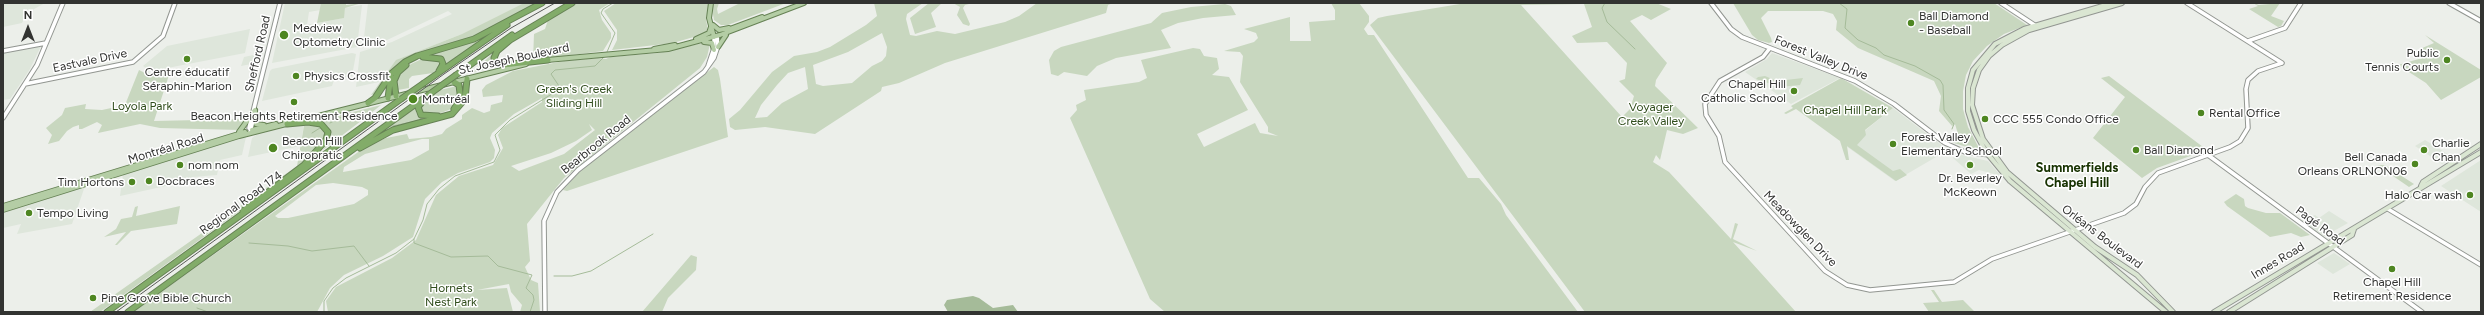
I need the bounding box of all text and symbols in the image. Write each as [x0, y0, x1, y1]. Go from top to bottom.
north arrow [8, 8, 48, 48]
text: N [24, 9, 32, 22]
place label: Ball Diamond - Baseball [1919, 9, 1989, 37]
street label: Shefford Road [242, 14, 274, 94]
marker: Ball Diamond - Baseball [1906, 18, 1916, 28]
place label: Medview Optometry Clinic [293, 21, 386, 49]
marker: Medview Optometry Clinic [278, 29, 290, 41]
street label: Forest Valley Drive [1772, 33, 1870, 83]
street label: St. Joseph Boulevard [457, 40, 571, 78]
street label: Eastvale Drive [52, 46, 128, 76]
place label: Public Tennis Courts [2365, 46, 2439, 74]
marker: Centre éducatif Séraphin-Marion [182, 54, 192, 64]
marker: Public Tennis Courts [2442, 55, 2452, 65]
place label: Centre éducatif Séraphin-Marion [142, 65, 232, 93]
place label: Physics Crossfit [304, 69, 390, 83]
marker: Physics Crossfit [291, 71, 301, 81]
place label: Chapel Hill Catholic School [1701, 77, 1786, 105]
park label: Green's Creek Sliding Hill [536, 82, 612, 110]
marker: Chapel Hill Catholic School [1789, 86, 1799, 96]
place label: Montréal [422, 92, 470, 106]
marker: Montréal [407, 93, 419, 105]
marker: Beacon Heights Retirement Residence [289, 97, 299, 107]
park label: Loyola Park [112, 99, 172, 113]
park label: Voyager Creek Valley [1618, 100, 1684, 128]
park label: Chapel Hill Park [1803, 103, 1887, 117]
place label: Rental Office [2209, 106, 2280, 120]
marker: Rental Office [2196, 108, 2206, 118]
place label: Beacon Heights Retirement Residence [190, 109, 398, 123]
place label: CCC 555 Condo Office [1993, 112, 2119, 126]
street label: Bearbrook Road [558, 113, 634, 177]
marker: CCC 555 Condo Office [1980, 114, 1990, 124]
place label: Forest Valley Elementary School [1901, 130, 2002, 158]
street label: Montréal Road [126, 131, 206, 167]
place label: Beacon Hill Chiropratic [282, 134, 342, 162]
place label: Charlie Chan [2432, 136, 2469, 164]
marker: Forest Valley Elementary School [1888, 139, 1898, 149]
marker: Beacon Hill Chiropratic [267, 142, 279, 154]
place label: Ball Diamond [2144, 143, 2214, 157]
marker: Ball Diamond [2131, 145, 2141, 155]
marker: Charlie Chan [2419, 145, 2429, 155]
place label: Bell Canada Orleans ORLNON06 [2298, 150, 2407, 178]
place label: nom nom [188, 158, 239, 172]
marker: Bell Canada Orleans ORLNON06 [2410, 159, 2420, 169]
marker: nom nom [175, 160, 185, 170]
marker: Dr. Beverley McKeown [1965, 160, 1975, 170]
district label: Summerfields Chapel Hill [2036, 160, 2118, 191]
street label: Regional Road 174 [197, 168, 285, 238]
place label: Dr. Beverley McKeown [1938, 171, 2002, 199]
place label: Docbraces [157, 174, 215, 188]
place label: Tim Hortons [58, 175, 124, 189]
marker: Docbraces [144, 176, 154, 186]
marker: Tim Hortons [127, 177, 137, 187]
street label: Meadowglen Drive [1760, 188, 1840, 270]
place label: Halo Car wash [2385, 188, 2462, 202]
marker: Halo Car wash [2465, 190, 2475, 200]
street label: Orléans Boulevard [2059, 202, 2145, 272]
street label: Pagé Road [2293, 203, 2347, 249]
place label: Tempo Living [37, 206, 108, 220]
marker: Tempo Living [24, 208, 34, 218]
street label: Innes Road [2249, 240, 2307, 282]
marker: Chapel Hill Retirement Residence [2387, 264, 2397, 274]
place label: Chapel Hill Retirement Residence [2333, 275, 2451, 303]
park label: Hornets Nest Park [425, 281, 477, 309]
place label: Pine Grove Bible Church [101, 291, 231, 305]
marker: Pine Grove Bible Church [88, 293, 98, 303]

